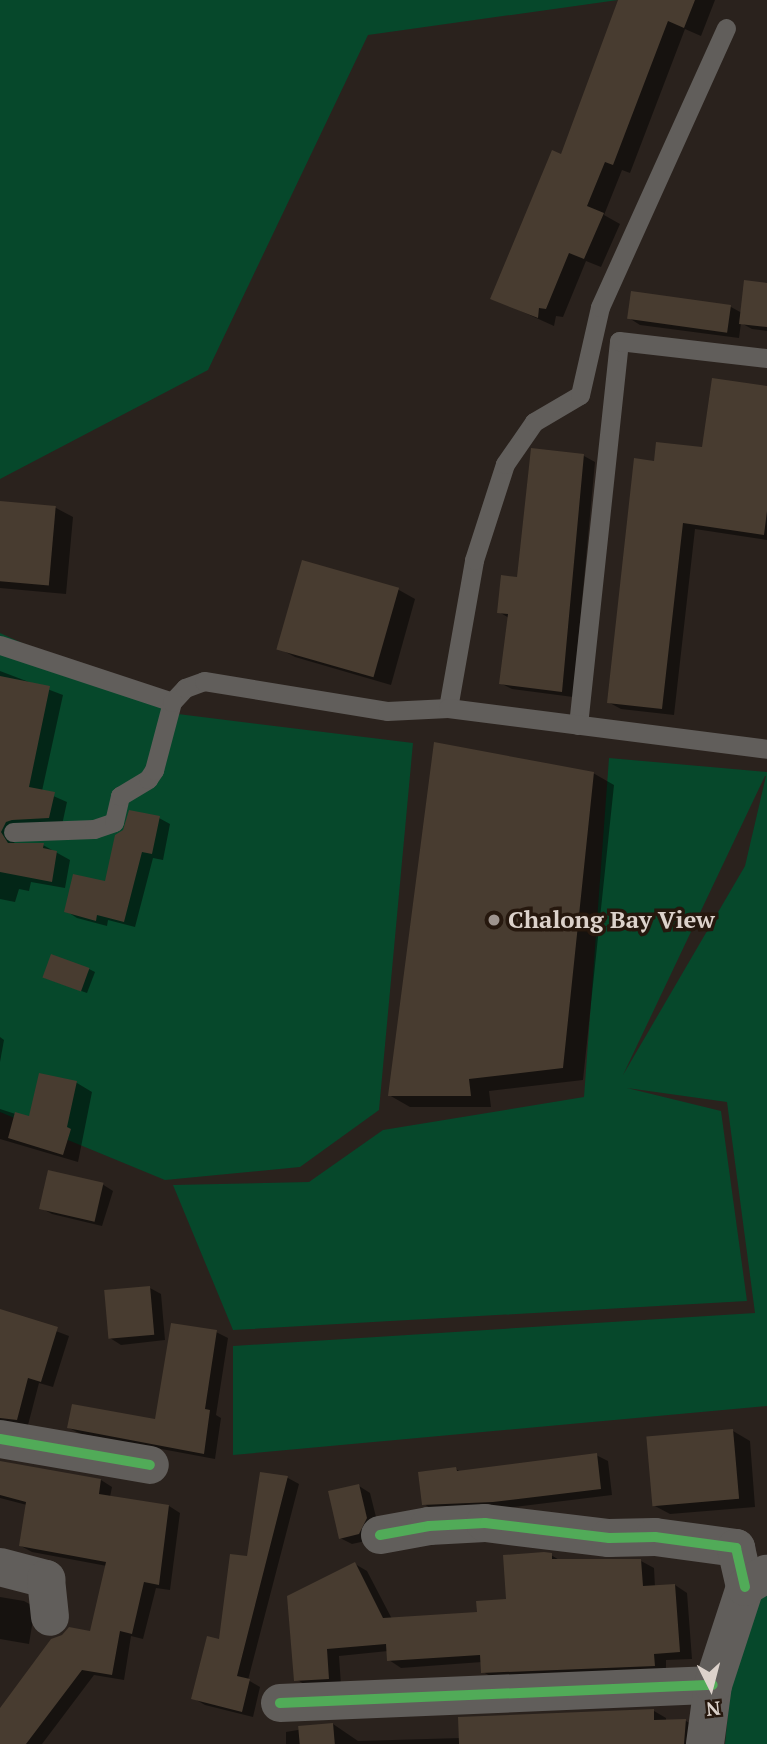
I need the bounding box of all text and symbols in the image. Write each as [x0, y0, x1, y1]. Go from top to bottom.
place label: Chalong Bay View [508, 906, 715, 934]
marker: Chalong Bay View [486, 912, 502, 928]
north arrow [676, 1653, 746, 1723]
text: N [705, 1696, 722, 1723]

